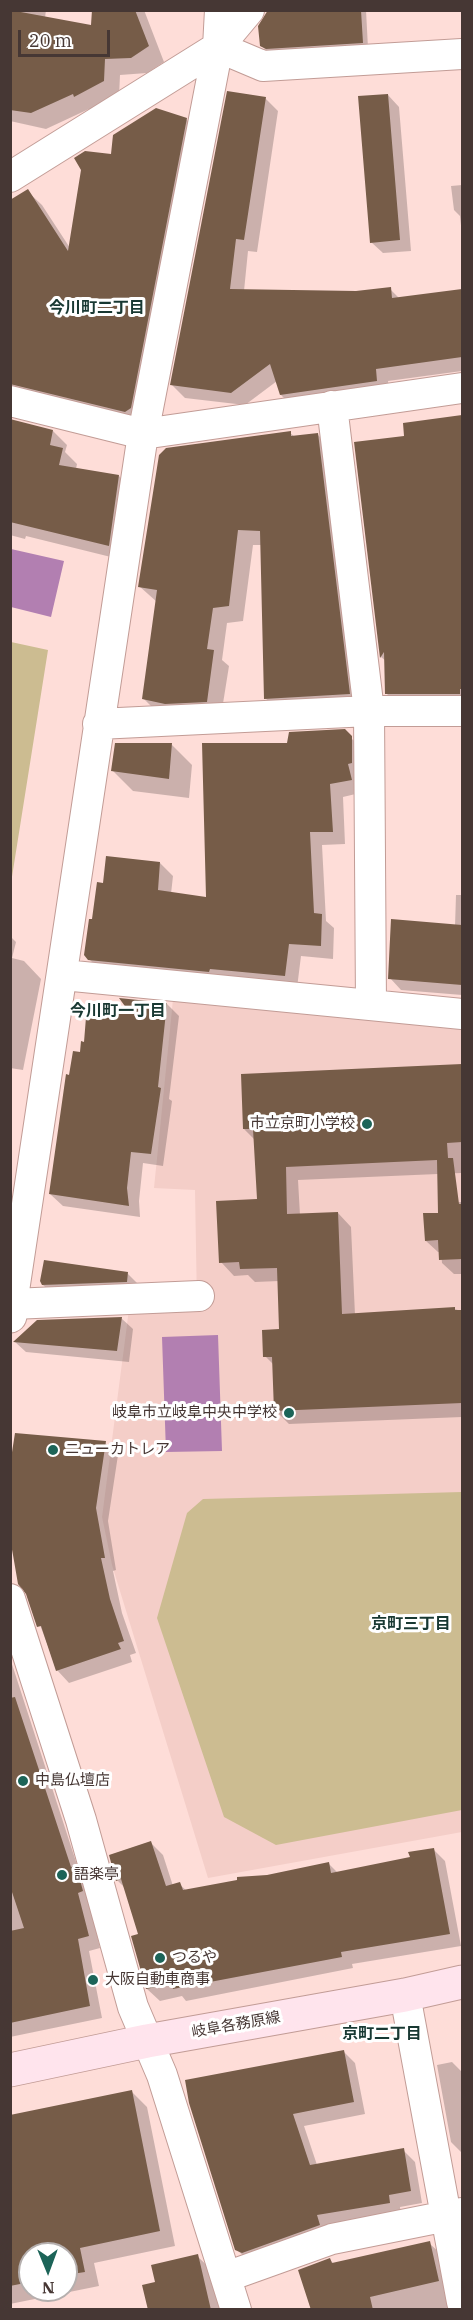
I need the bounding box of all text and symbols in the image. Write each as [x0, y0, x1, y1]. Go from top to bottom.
scale bar [21, 18, 112, 56]
text: 20 m [29, 29, 72, 52]
district label: 今川町二丁目 [49, 298, 145, 318]
district label: 今川町一丁目 [70, 1001, 166, 1021]
place label: 市立京町小学校 [250, 1115, 355, 1133]
marker: 市立京町小学校 [360, 1117, 374, 1131]
place label: 岐阜市立岐阜中央中学校 [112, 1404, 277, 1422]
marker: 岐阜市立岐阜中央中学校 [282, 1406, 296, 1420]
place label: ニューカトレア [65, 1441, 170, 1459]
marker: ニューカトレア [46, 1443, 60, 1457]
district label: 京町三丁目 [371, 1614, 451, 1634]
place label: 中島仏壇店 [35, 1772, 110, 1790]
marker: 中島仏壇店 [16, 1774, 30, 1788]
place label: 語楽亭 [74, 1866, 119, 1884]
marker: 語楽亭 [55, 1868, 69, 1882]
place label: つるや [172, 1949, 217, 1967]
marker: つるや [153, 1951, 167, 1965]
place label: 大阪自動車商事 [105, 1971, 210, 1989]
marker: 大阪自動車商事 [86, 1973, 100, 1987]
street label: 岐阜各務原線 [190, 2008, 282, 2042]
district label: 京町二丁目 [342, 2024, 422, 2044]
north arrow [18, 2242, 78, 2302]
text: N [42, 2278, 55, 2298]

